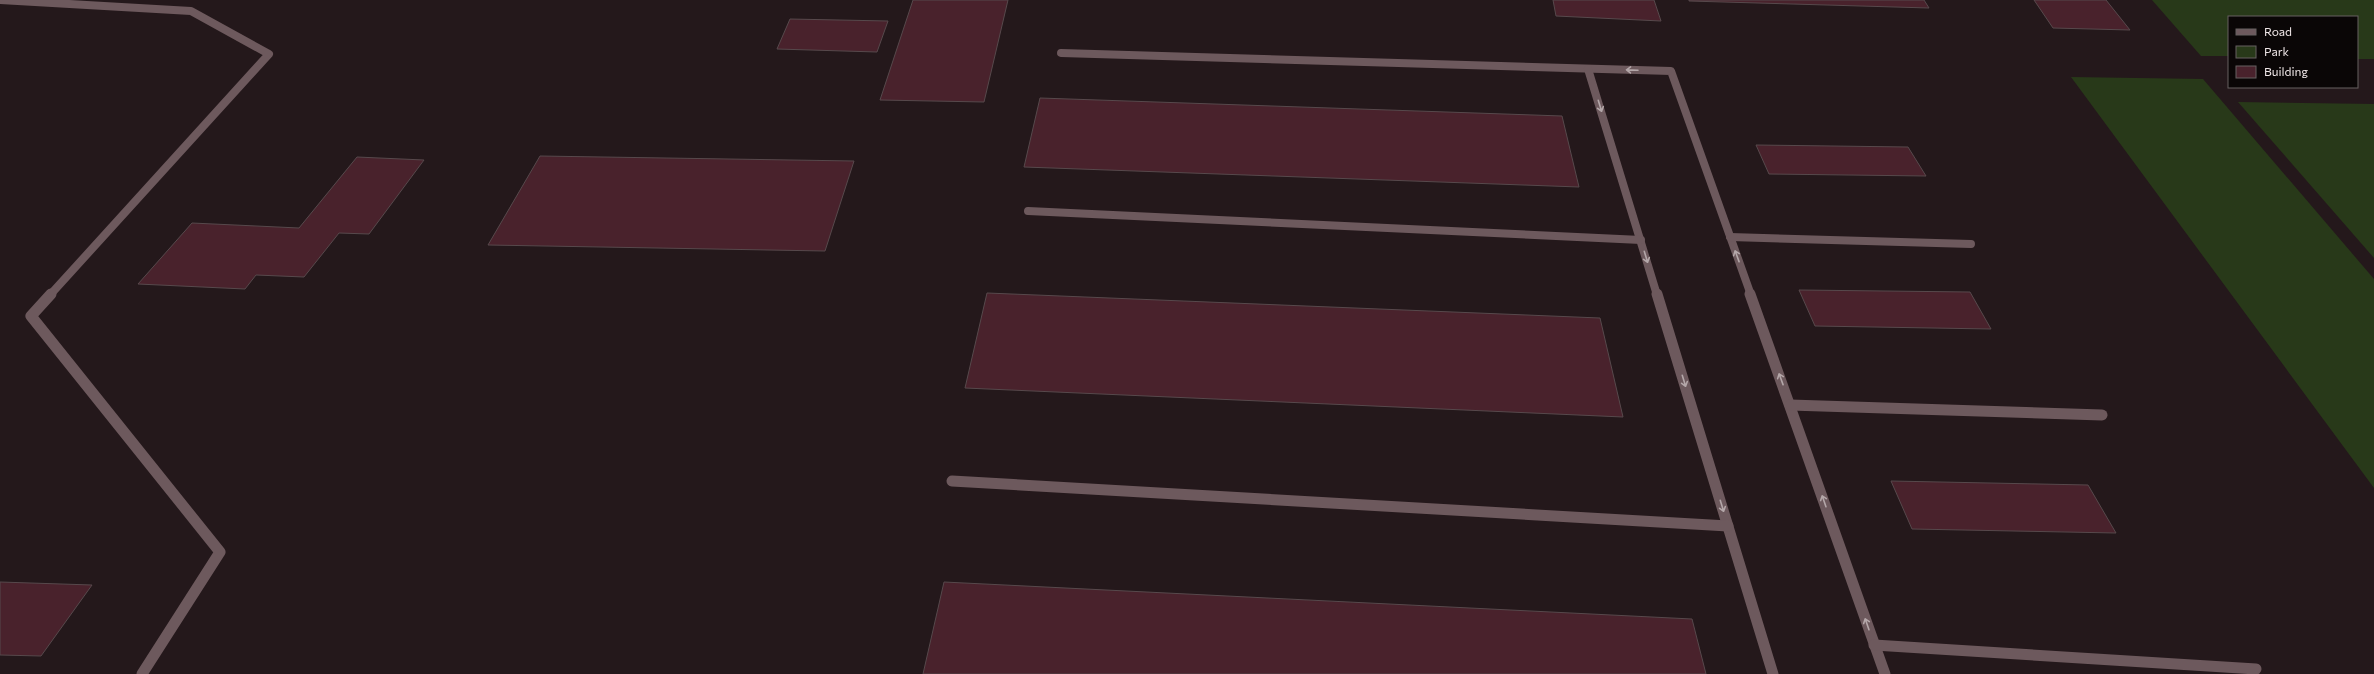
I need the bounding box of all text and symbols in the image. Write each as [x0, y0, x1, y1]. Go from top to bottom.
legend [2228, 16, 2358, 88]
text: Road [2264, 24, 2292, 38]
text: Park [2264, 44, 2290, 58]
text: Building [2264, 64, 2308, 78]
one-way arrow [1626, 66, 1639, 74]
one-way arrow [1597, 99, 1604, 112]
one-way arrow [1643, 250, 1650, 263]
one-way arrow [1733, 250, 1740, 263]
one-way arrow [1776, 373, 1784, 385]
one-way arrow [1681, 375, 1688, 388]
one-way arrow [1820, 495, 1827, 508]
one-way arrow [1719, 499, 1726, 512]
one-way arrow [1863, 618, 1871, 630]

